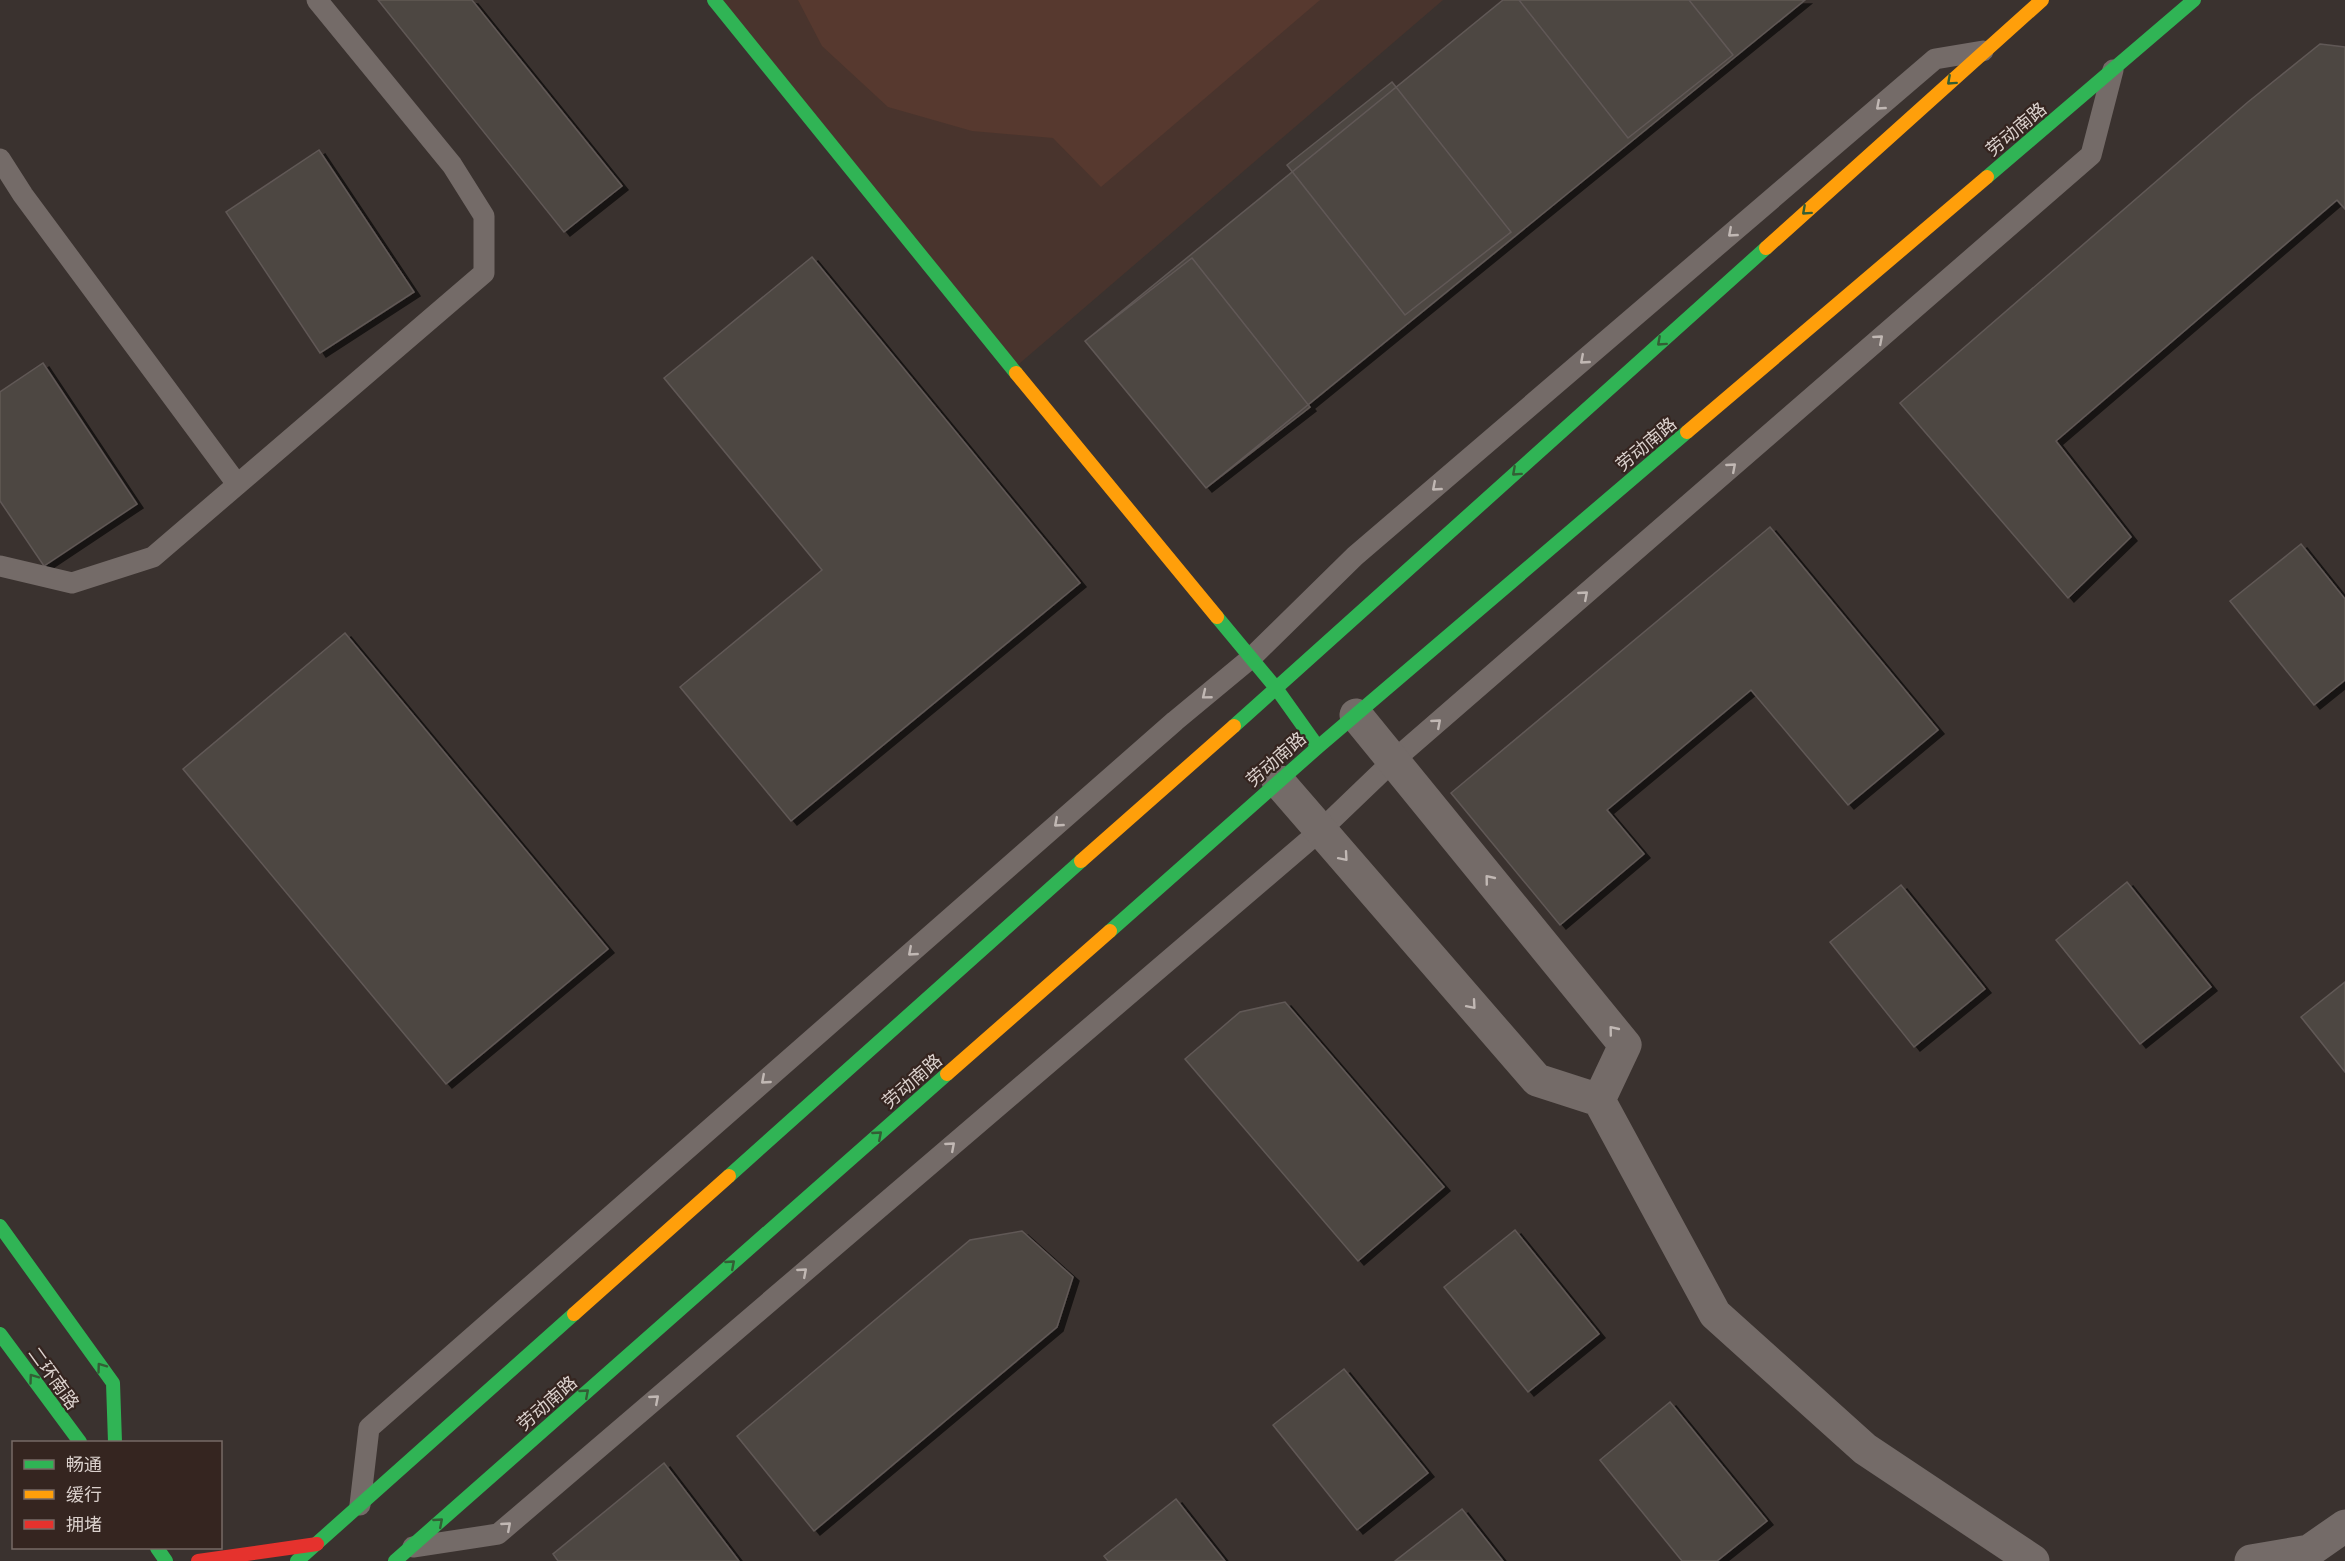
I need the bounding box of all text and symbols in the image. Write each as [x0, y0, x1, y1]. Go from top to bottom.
one-way arrow [1947, 74, 1957, 85]
street label: 劳动南路 [1982, 98, 2050, 160]
one-way arrow [1876, 99, 1887, 110]
one-way arrow [1802, 204, 1813, 215]
one-way arrow [1728, 226, 1739, 237]
one-way arrow [1657, 335, 1668, 346]
one-way arrow [1872, 335, 1883, 346]
one-way arrow [1580, 353, 1591, 364]
street label: 劳动南路 [1612, 413, 1680, 475]
one-way arrow [1725, 463, 1736, 474]
one-way arrow [1512, 465, 1523, 476]
one-way arrow [1432, 479, 1443, 490]
one-way arrow [1578, 591, 1588, 602]
one-way arrow [1202, 688, 1213, 699]
one-way arrow [1430, 719, 1441, 730]
street label: 劳动南路 [1242, 727, 1310, 791]
one-way arrow [1055, 816, 1065, 827]
one-way arrow [1337, 850, 1348, 861]
one-way arrow [1486, 875, 1497, 886]
one-way arrow [908, 944, 919, 955]
one-way arrow [1465, 998, 1476, 1009]
one-way arrow [1609, 1026, 1620, 1037]
street label: 劳动南路 [878, 1049, 946, 1113]
one-way arrow [762, 1073, 772, 1084]
one-way arrow [871, 1131, 881, 1142]
one-way arrow [945, 1142, 956, 1153]
one-way arrow [725, 1260, 735, 1271]
one-way arrow [796, 1268, 807, 1279]
street label: 二环南路 [24, 1343, 84, 1413]
one-way arrow [98, 1362, 109, 1373]
street label: 劳动南路 [513, 1371, 581, 1435]
one-way arrow [29, 1374, 40, 1385]
one-way arrow [578, 1389, 589, 1400]
one-way arrow [648, 1395, 659, 1406]
legend [12, 1441, 222, 1549]
text: 畅通 [66, 1454, 102, 1475]
text: 缓行 [66, 1484, 102, 1505]
text: 拥堵 [66, 1514, 102, 1535]
one-way arrow [432, 1518, 443, 1529]
one-way arrow [500, 1522, 511, 1533]

